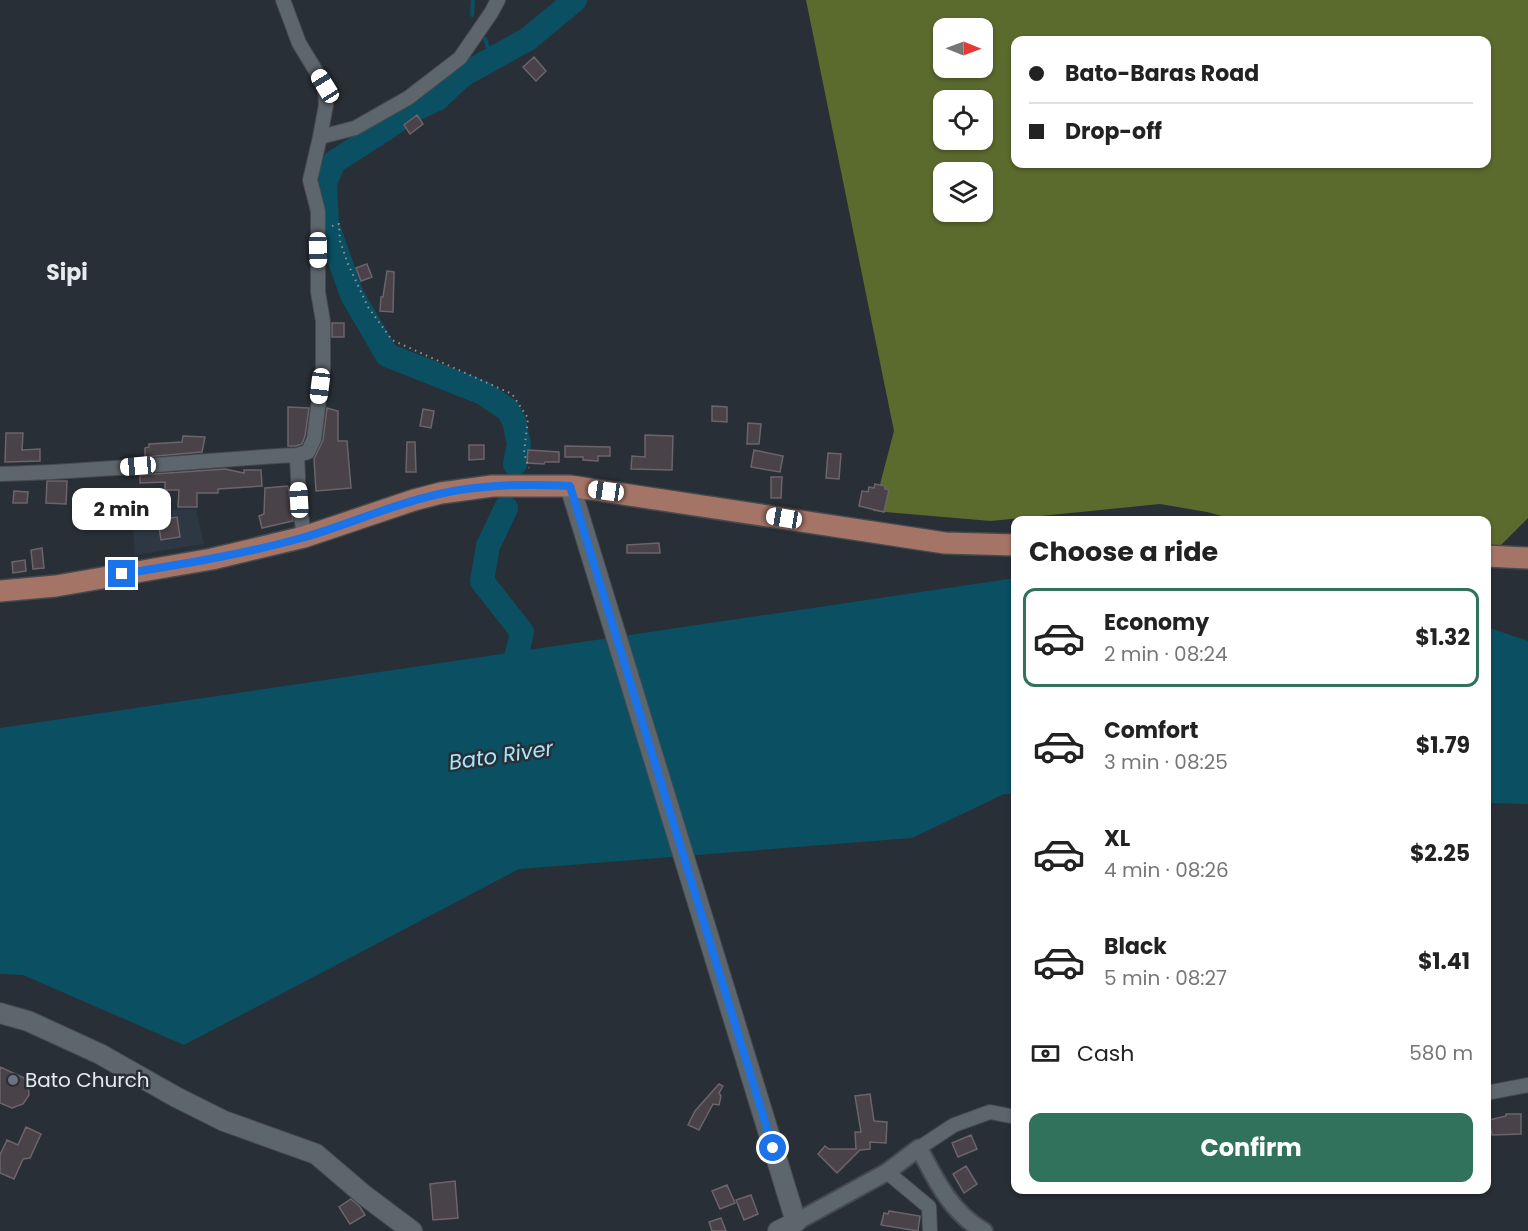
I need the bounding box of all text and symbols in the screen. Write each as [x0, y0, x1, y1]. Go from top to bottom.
north arrow [933, 18, 993, 78]
map controls [933, 18, 993, 222]
text: Bato-Baras Road [1065, 58, 1259, 89]
car [308, 66, 342, 106]
button: locate [933, 90, 993, 150]
text: Drop-off [1065, 116, 1162, 147]
button: layers [933, 162, 993, 222]
car [309, 232, 327, 268]
district label: Sipi [46, 257, 88, 288]
car [309, 367, 331, 405]
car [119, 455, 157, 477]
car [587, 480, 625, 502]
car [289, 482, 309, 518]
callout: 2 min [72, 487, 172, 529]
text: 2 min [93, 495, 150, 523]
car [765, 506, 803, 530]
text: Choose a ride [1029, 533, 1218, 570]
route end [108, 560, 135, 587]
text: Economy [1104, 607, 1209, 638]
icon: car [1032, 611, 1086, 665]
text: $1.32 [1415, 622, 1470, 653]
text: 2 min · 08:24 [1104, 640, 1228, 668]
text: Comfort [1104, 715, 1198, 746]
icon: car [1032, 719, 1086, 773]
text: $1.79 [1416, 730, 1470, 761]
water label: Bato River [447, 733, 556, 777]
text: 3 min · 08:25 [1104, 748, 1228, 776]
text: XL [1104, 823, 1130, 854]
icon: car [1032, 827, 1086, 881]
text: $2.25 [1410, 838, 1470, 869]
text: 4 min · 08:26 [1104, 856, 1229, 884]
text: Black [1104, 931, 1167, 962]
icon: car [1032, 935, 1086, 989]
text: $1.41 [1418, 946, 1470, 977]
text: 5 min · 08:27 [1104, 964, 1227, 992]
icon: cash [1029, 1037, 1062, 1070]
text: Cash [1077, 1038, 1134, 1069]
text: 580 m [1409, 1039, 1473, 1067]
place label: Bato Church [25, 1066, 150, 1094]
marker: Bato Church [6, 1073, 20, 1087]
button: Confirm [1029, 1113, 1473, 1182]
route start [759, 1134, 786, 1161]

